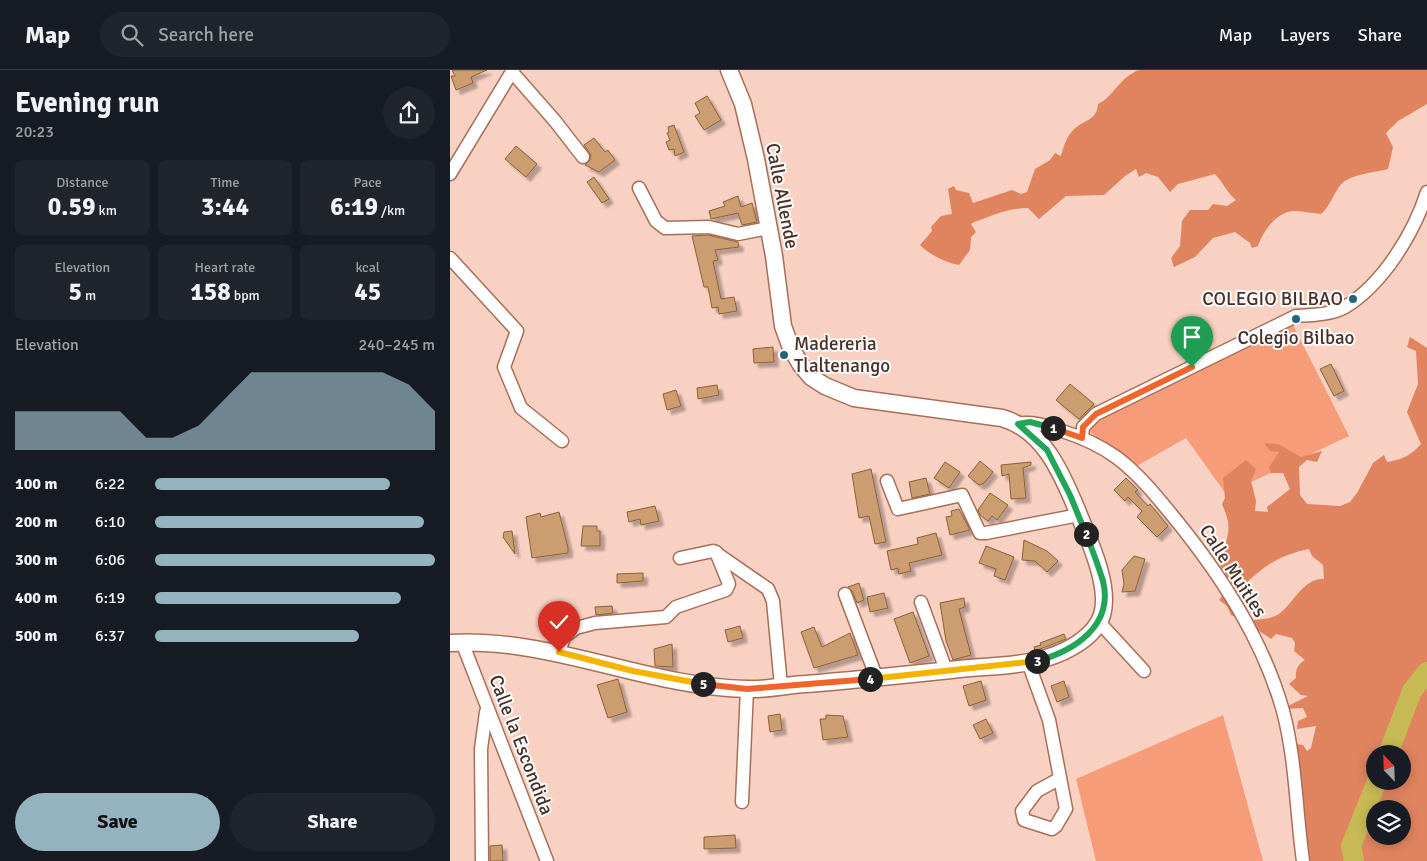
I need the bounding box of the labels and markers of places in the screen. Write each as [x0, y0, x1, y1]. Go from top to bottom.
place label: COLEGIO BILBAO [1202, 287, 1343, 311]
marker: COLEGIO BILBAO [1347, 293, 1359, 305]
marker: Colegio Bilbao [1290, 313, 1302, 325]
pin [1171, 316, 1213, 367]
place label: Colegio Bilbao [1238, 326, 1355, 350]
place label: Madereria Tlaltenango [794, 332, 890, 378]
marker: Madereria Tlaltenango [778, 349, 790, 361]
pin: 1 [1040, 416, 1066, 440]
pin: 2 [1074, 522, 1098, 546]
pin [538, 601, 580, 652]
pin: 3 [1024, 648, 1050, 674]
pin: 4 [858, 666, 882, 692]
pin: 5 [690, 672, 716, 696]

